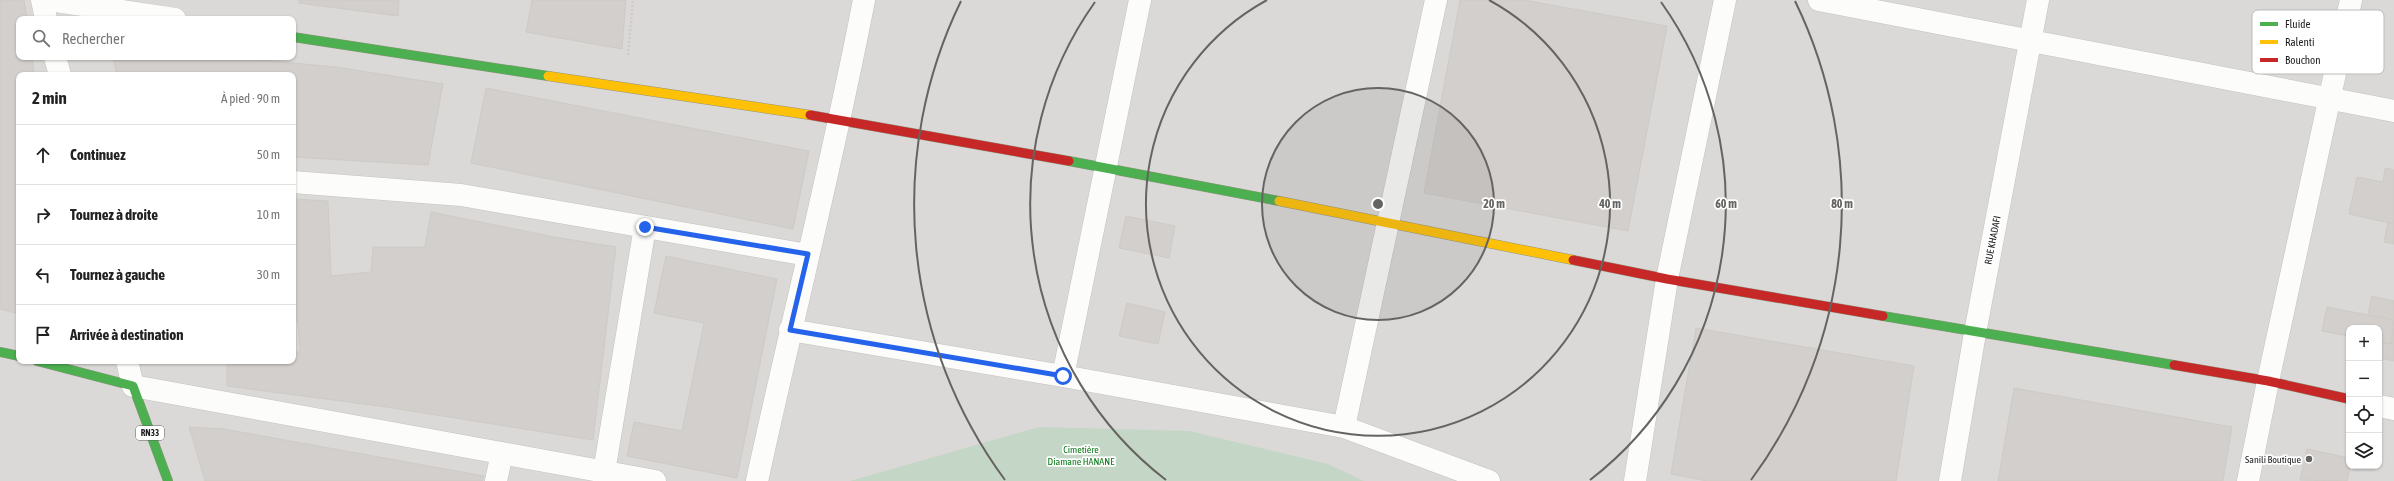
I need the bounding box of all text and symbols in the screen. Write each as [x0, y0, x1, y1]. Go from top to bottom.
legend [2252, 10, 2384, 74]
search box [16, 16, 296, 60]
text: Fluide [2285, 18, 2310, 30]
icon: search [30, 27, 52, 49]
text: Rechercher [62, 30, 124, 47]
text: Ralenti [2285, 36, 2314, 48]
text: Bouchon [2285, 54, 2321, 66]
text: 2 min [32, 88, 67, 108]
text: À pied · 90 m [221, 91, 280, 106]
icon: ahead [32, 144, 54, 166]
text: Continuez [70, 146, 126, 163]
text: 50 m [257, 147, 280, 162]
centre of rings [1371, 197, 1385, 211]
text: 20 m [1483, 197, 1505, 211]
text: 40 m [1598, 197, 1621, 211]
text: 60 m [1715, 197, 1737, 211]
text: 80 m [1831, 197, 1853, 211]
icon: right [32, 204, 54, 226]
text: Tournez à droite [70, 206, 158, 223]
text: 10 m [257, 207, 280, 222]
street label: RUE KHADAFI [1982, 215, 2003, 265]
route end [636, 218, 654, 236]
icon: left [32, 264, 54, 286]
text: Tournez à gauche [70, 266, 165, 283]
text: 30 m [257, 267, 280, 282]
icon: arrive [32, 324, 54, 346]
map controls [2346, 325, 2382, 469]
button: + [2346, 325, 2382, 361]
text: Arrivée à destination [70, 326, 184, 343]
button: − [2346, 361, 2382, 397]
route start [1054, 367, 1072, 385]
button: locate [2346, 397, 2382, 433]
road number: RN33 [136, 426, 164, 440]
button: layers [2346, 433, 2382, 469]
park label: Cimetière Diamane HANANE [1048, 444, 1115, 467]
place label: Sanili Boutique [2245, 454, 2301, 465]
marker: Sanili Boutique [2304, 454, 2314, 464]

